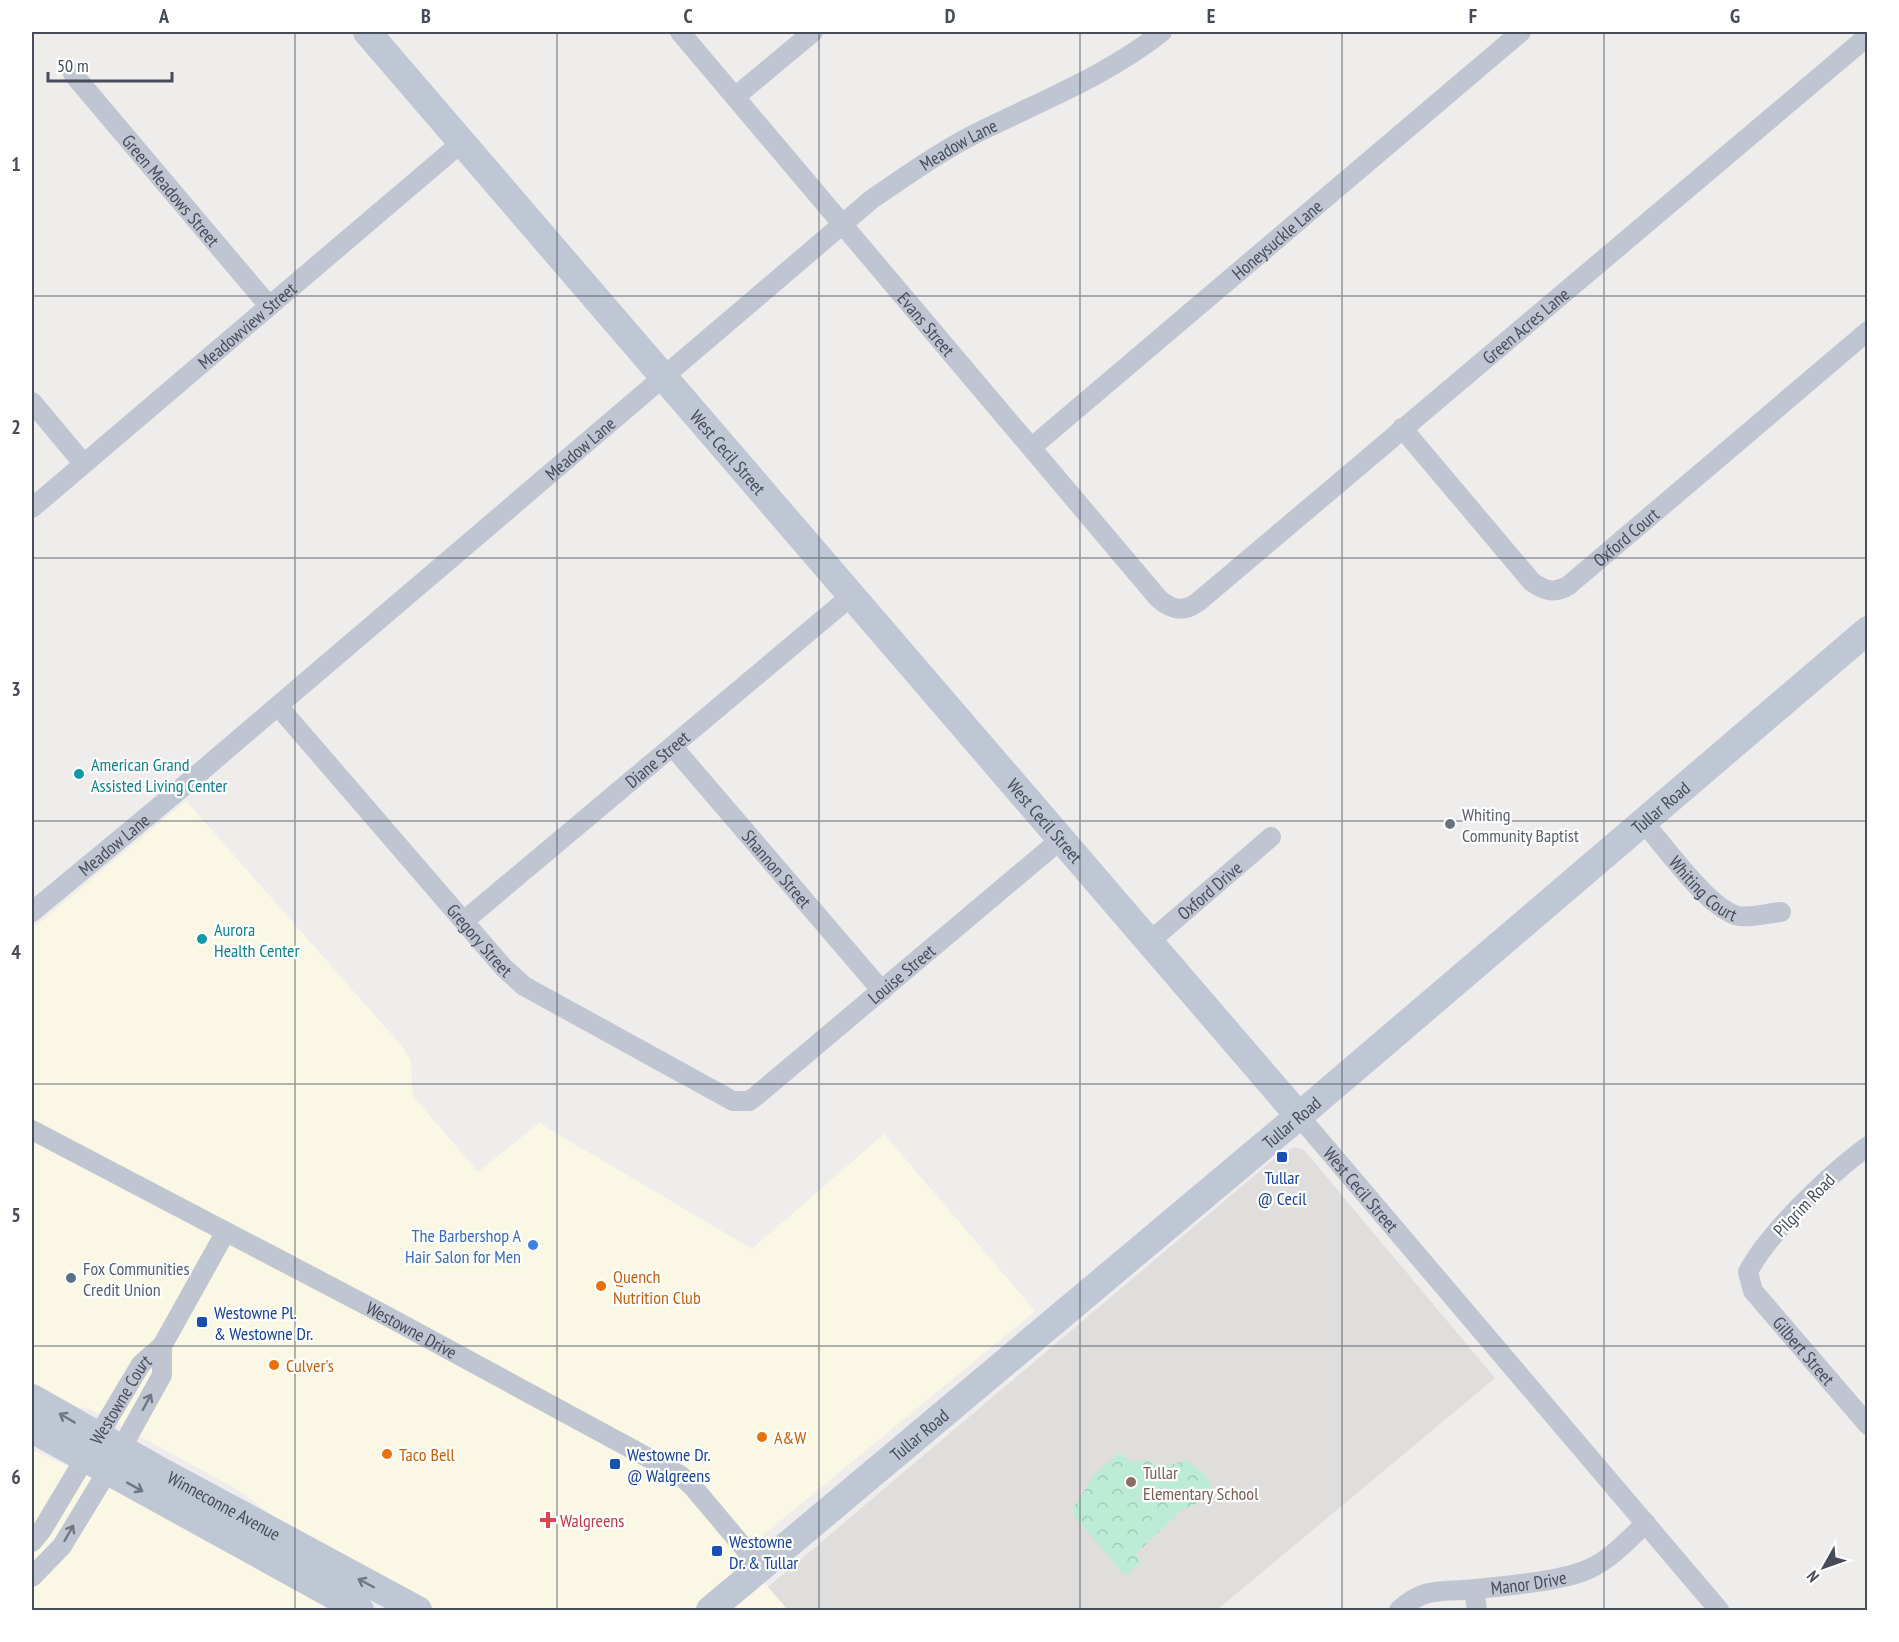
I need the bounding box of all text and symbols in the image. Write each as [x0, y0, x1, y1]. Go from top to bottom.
text: A [158, 3, 170, 29]
text: B [421, 3, 431, 29]
text: C [683, 3, 693, 29]
text: D [945, 3, 956, 29]
text: E [1207, 3, 1215, 29]
text: F [1469, 3, 1477, 29]
text: G [1730, 3, 1740, 29]
scale bar [48, 45, 172, 83]
text: 50 m [57, 54, 89, 77]
street label: Meadow Lane [915, 113, 1001, 175]
street label: Green Meadows Street [117, 129, 225, 251]
text: 1 [11, 151, 21, 177]
street label: Honeysuckle Lane [1227, 194, 1327, 284]
street label: Meadowview Street [193, 277, 301, 374]
street label: Green Acres Lane [1477, 282, 1573, 369]
street label: Evans Street [893, 287, 960, 361]
street label: West Cecil Street [685, 405, 771, 499]
street label: Meadow Lane [540, 412, 620, 485]
text: 2 [11, 414, 21, 440]
street label: Oxford Court [1588, 502, 1663, 571]
text: 3 [11, 676, 21, 702]
street label: Diane Street [620, 725, 694, 793]
place label: American Grand Assisted Living Center [91, 753, 228, 797]
marker: American Grand Assisted Living Center [72, 767, 86, 781]
street label: West Cecil Street [1002, 773, 1088, 868]
street label: Tullar Road [1627, 776, 1694, 839]
place label: Whiting Community Baptist [1462, 803, 1579, 847]
street label: Meadow Lane [73, 808, 154, 880]
marker: Whiting Community Baptist [1443, 817, 1457, 831]
street label: Shannon Street [737, 825, 817, 912]
street label: Whiting Court [1664, 851, 1740, 926]
street label: Oxford Drive [1172, 856, 1247, 924]
street label: Gregory Street [442, 899, 517, 982]
place label: Aurora Health Center [214, 918, 299, 962]
marker: Aurora Health Center [195, 932, 209, 946]
text: 4 [11, 939, 21, 965]
street label: Louise Street [863, 939, 940, 1008]
street label: Tullar Road [1258, 1091, 1325, 1153]
street label: West Cecil Street [1319, 1142, 1404, 1236]
marker: Tullar @ Cecil [1275, 1150, 1289, 1164]
place label: Tullar @ Cecil [1258, 1166, 1307, 1210]
street label: Pilgrim Road [1768, 1169, 1840, 1241]
text: 5 [11, 1202, 21, 1228]
place label: The Barbershop A Hair Salon for Men [405, 1224, 521, 1268]
marker: The Barbershop A Hair Salon for Men [526, 1238, 540, 1252]
place label: Fox Communities Credit Union [83, 1257, 190, 1301]
place label: Quench Nutrition Club [613, 1265, 701, 1309]
marker: Fox Communities Credit Union [64, 1271, 78, 1285]
marker: Quench Nutrition Club [594, 1279, 608, 1293]
street label: Westowne Drive [362, 1296, 461, 1364]
place label: Westowne Pl. & Westowne Dr. [214, 1301, 313, 1345]
street label: Gilbert Street [1768, 1311, 1840, 1390]
marker: Westowne Pl. & Westowne Dr. [195, 1315, 209, 1329]
street label: Westowne Court [84, 1349, 156, 1448]
place label: Culver's [286, 1354, 334, 1377]
marker: Culver's [267, 1358, 281, 1372]
one-way arrow [142, 1394, 153, 1412]
street label: Tullar Road [885, 1403, 953, 1466]
one-way arrow [59, 1411, 76, 1423]
place label: A&W [774, 1426, 806, 1449]
marker: A&W [755, 1430, 769, 1444]
place label: Taco Bell [399, 1443, 456, 1466]
place label: Westowne Dr. @ Walgreens [627, 1443, 711, 1487]
marker: Taco Bell [380, 1447, 394, 1461]
marker: Westowne Dr. @ Walgreens [608, 1457, 622, 1471]
place label: Tullar Elementary School [1143, 1461, 1259, 1505]
text: 6 [11, 1464, 21, 1490]
street label: Winneconne Avenue [164, 1465, 285, 1545]
marker: Tullar Elementary School [1124, 1475, 1138, 1489]
one-way arrow [126, 1482, 144, 1493]
place label: Walgreens [560, 1509, 624, 1532]
marker: Walgreens [541, 1513, 555, 1527]
one-way arrow [63, 1525, 75, 1542]
place label: Westowne Dr. & Tullar [729, 1530, 798, 1574]
north arrow [1794, 1537, 1854, 1597]
marker: Westowne Dr. & Tullar [710, 1544, 724, 1558]
street label: Manor Drive [1489, 1565, 1568, 1599]
text: N [1802, 1567, 1823, 1586]
one-way arrow [358, 1577, 375, 1589]

